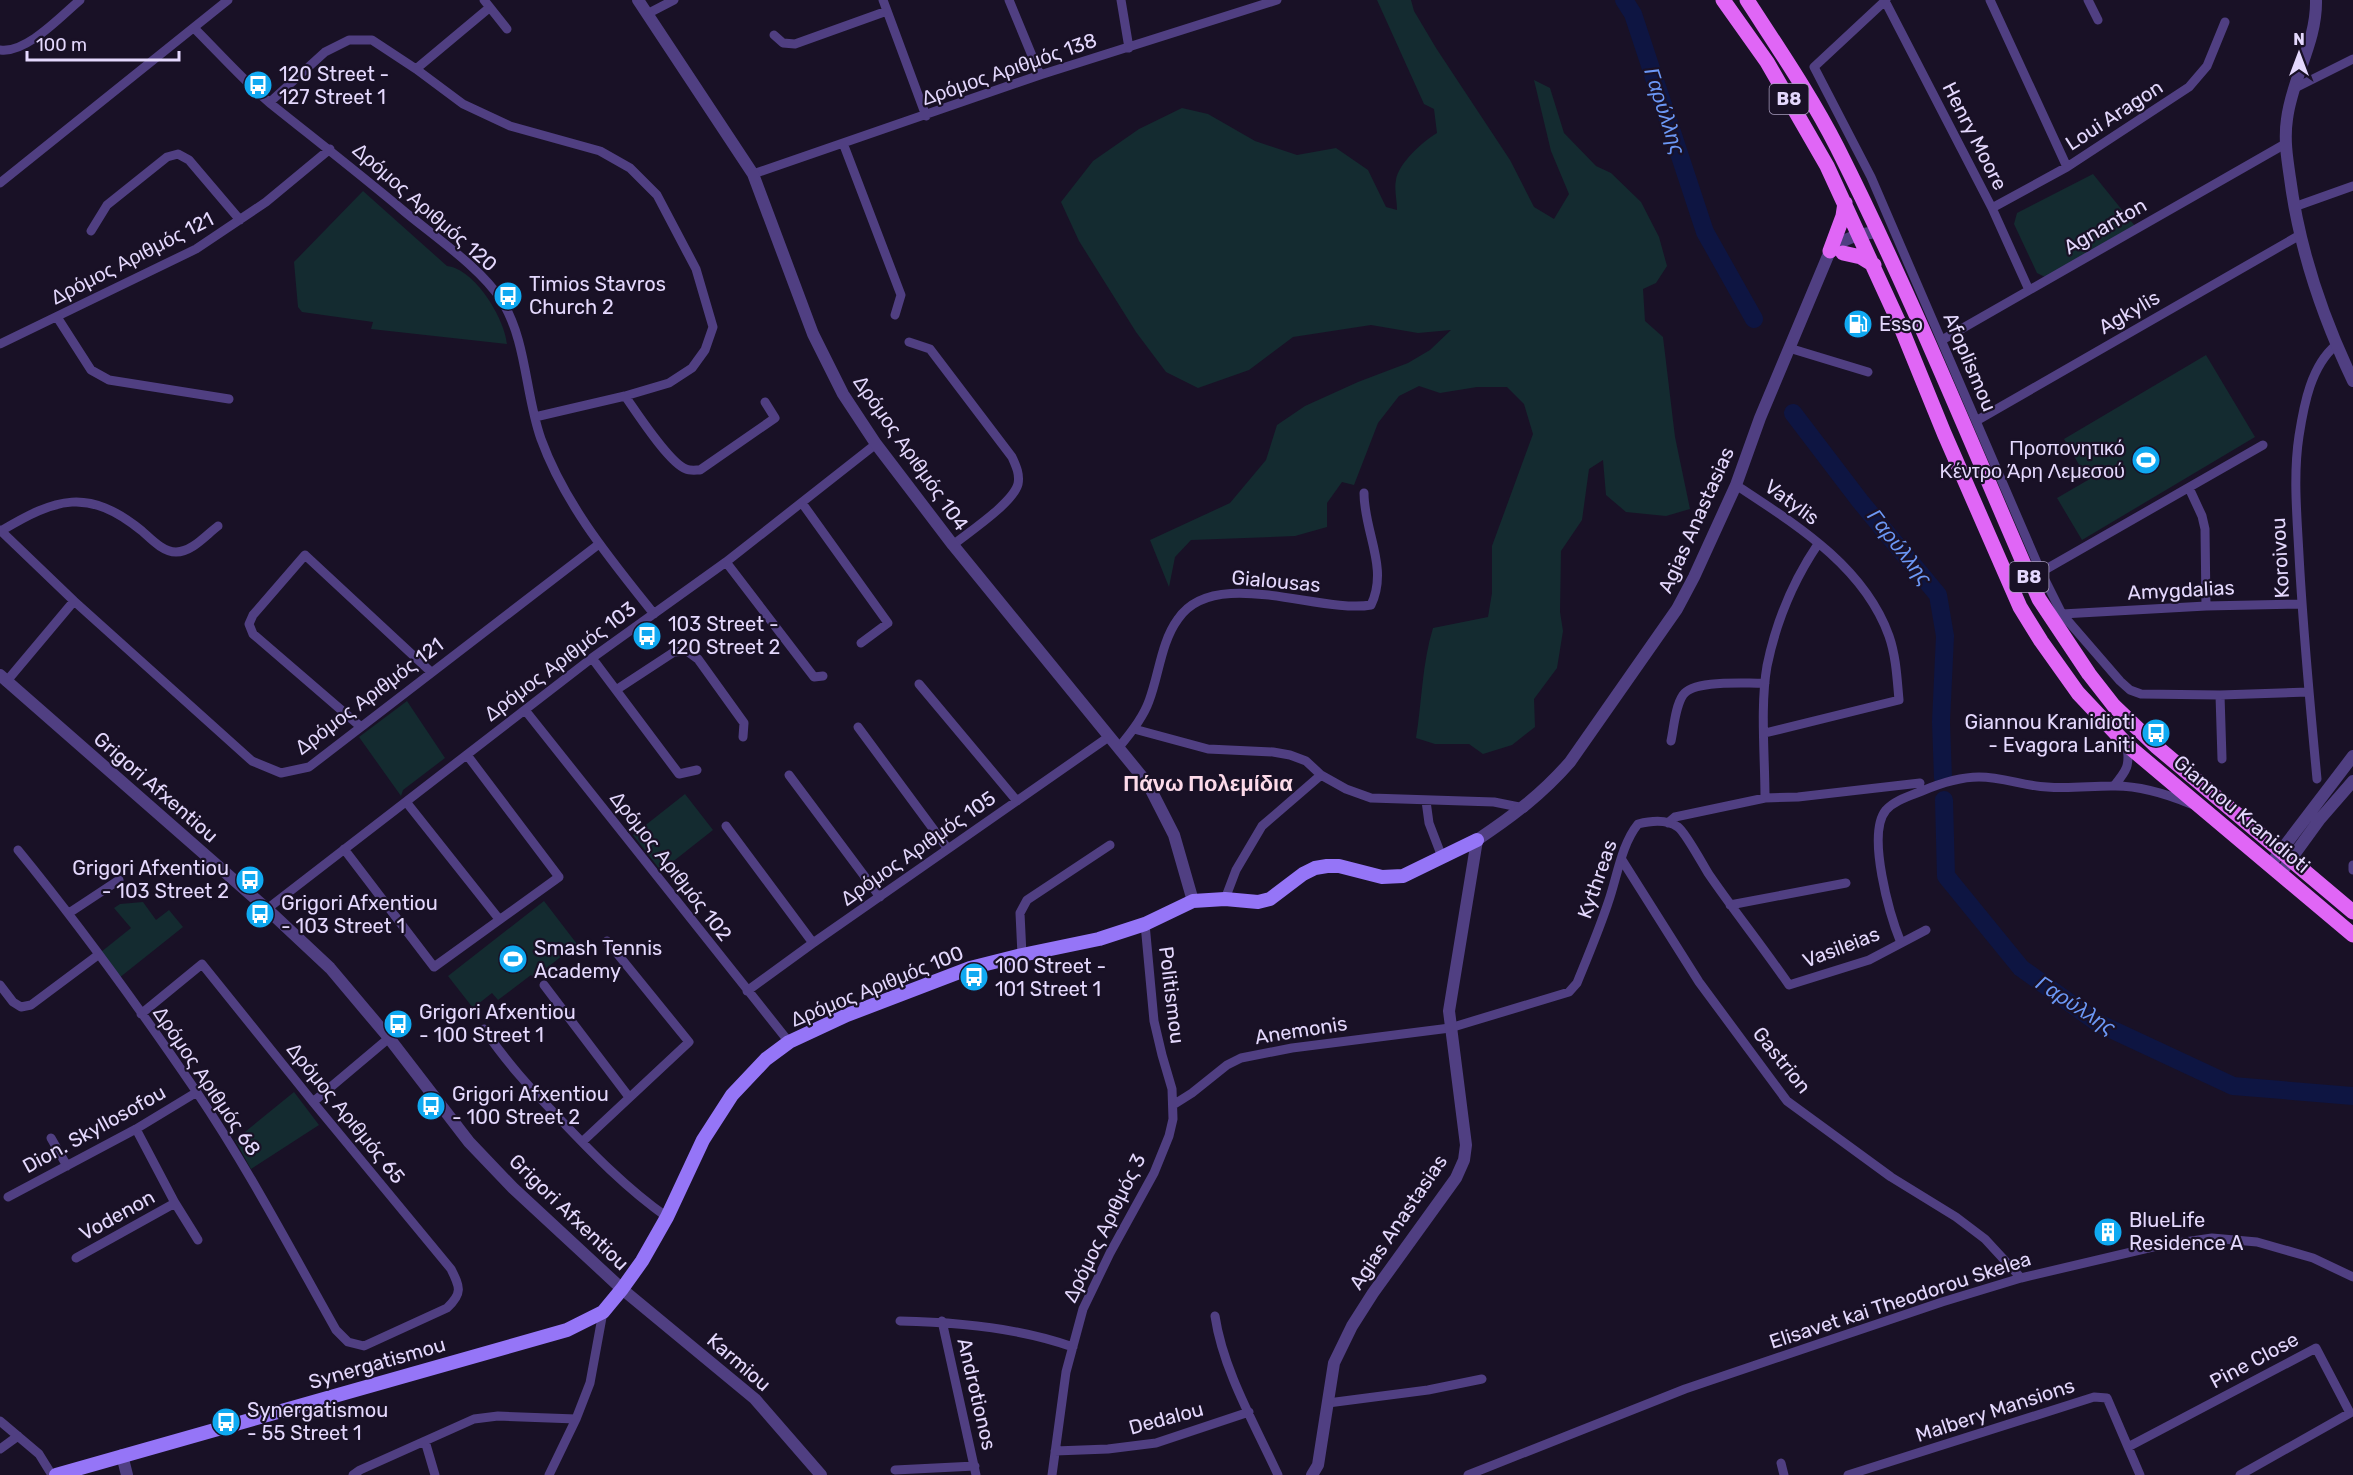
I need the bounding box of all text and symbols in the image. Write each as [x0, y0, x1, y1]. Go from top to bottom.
scale bar [27, 24, 178, 62]
north arrow [2269, 24, 2329, 84]
street label: Δρόμος Αριθμός 138 [918, 28, 1100, 110]
text: N [2293, 30, 2305, 49]
text: 100 m [36, 34, 87, 56]
place label: 120 Street - 127 Street 1 [279, 62, 389, 109]
water label: Γαρύλλης [1639, 64, 1691, 158]
bus stop icon: 120 Street - 127 Street 1 [242, 69, 274, 101]
street label: Loui Aragon [2061, 75, 2167, 155]
street label: Henry Moore [1938, 78, 2012, 194]
road number: B8 [1770, 84, 1808, 114]
street label: Δρόμος Αριθμός 120 [348, 138, 502, 276]
street label: Agnanton [2059, 193, 2151, 259]
street label: Δρόμος Αριθμός 121 [47, 207, 217, 309]
place label: Timios Stavros Church 2 [529, 272, 666, 319]
bus stop icon: Timios Stavros Church 2 [492, 280, 524, 312]
street label: Agkylis [2094, 285, 2164, 339]
fuel station icon: Esso [1842, 308, 1874, 340]
street label: Afoplismou [1938, 309, 2002, 415]
place label: Esso [1879, 312, 1923, 336]
street label: Δρόμος Αριθμός 104 [848, 371, 974, 535]
place label: Προπονητικό Κέντρο Άρη Λεμεσού [1940, 436, 2125, 483]
street label: Agias Anastasias [1653, 443, 1739, 597]
sports icon: Προπονητικό Κέντρο Άρη Λεμεσού [2130, 444, 2162, 476]
street label: Vatylis [1760, 474, 1824, 530]
water label: Γαρύλλης [1862, 504, 1938, 591]
street label: Koroivou [2266, 517, 2294, 599]
road number: B8 [2010, 562, 2048, 592]
street label: Gialousas [1230, 565, 1322, 597]
street label: Amygdalias [2127, 575, 2235, 605]
street label: Δρόμος Αριθμός 103 [479, 596, 641, 726]
place label: 103 Street - 120 Street 2 [668, 612, 780, 659]
bus stop icon: 103 Street - 120 Street 2 [631, 620, 663, 652]
street label: Δρόμος Αριθμός 121 [290, 632, 448, 760]
place label: Giannou Kranidioti - Evagora Laniti [1965, 710, 2135, 757]
bus stop icon: Giannou Kranidioti - Evagora Laniti [2140, 717, 2172, 749]
street label: Grigori Afxentiou [89, 726, 223, 848]
street label: Giannou Kranidioti [2169, 750, 2315, 878]
district label: Πάνω Πολεμίδια [1123, 770, 1293, 797]
street label: Δρόμος Αριθμός 105 [836, 785, 1000, 911]
street label: Δρόμος Αριθμός 102 [605, 786, 737, 946]
street label: Kythreas [1572, 836, 1622, 922]
place label: Grigori Afxentiou - 103 Street 2 [72, 856, 229, 903]
bus stop icon: Grigori Afxentiou - 103 Street 2 [234, 864, 266, 896]
place label: Grigori Afxentiou - 103 Street 1 [281, 891, 438, 938]
bus stop icon: Grigori Afxentiou - 103 Street 1 [244, 898, 276, 930]
street label: Vasileias [1799, 921, 1883, 973]
place label: Smash Tennis Academy [534, 936, 662, 983]
street label: Δρόμος Αριθμός 100 [787, 940, 967, 1032]
sports icon: Smash Tennis Academy [497, 943, 529, 975]
street label: Politismou [1154, 945, 1190, 1045]
place label: 100 Street - 101 Street 1 [995, 954, 1106, 1001]
bus stop icon: 100 Street - 101 Street 1 [958, 961, 990, 993]
water label: Γαρύλλης [2031, 970, 2121, 1040]
place label: Grigori Afxentiou - 100 Street 1 [419, 1000, 576, 1047]
street label: Δρόμος Αριθμός 68 [148, 1002, 266, 1160]
bus stop icon: Grigori Afxentiou - 100 Street 1 [382, 1008, 414, 1040]
street label: Anemonis [1253, 1011, 1349, 1049]
street label: Gastrion [1748, 1022, 1816, 1098]
street label: Δρόμος Αριθμός 65 [282, 1038, 410, 1188]
street label: Dion. Skyllosofou [18, 1080, 170, 1178]
place label: Grigori Afxentiou - 100 Street 2 [452, 1082, 609, 1129]
bus stop icon: Grigori Afxentiou - 100 Street 2 [415, 1090, 447, 1122]
street label: Grigori Afxentiou [504, 1149, 634, 1275]
street label: Δρόμος Αριθμός 3 [1058, 1150, 1150, 1306]
street label: Agias Anastasias [1344, 1150, 1452, 1294]
street label: Vodenon [75, 1185, 159, 1245]
place label: BlueLife Residence A [2129, 1208, 2243, 1255]
building icon: BlueLife Residence A [2092, 1216, 2124, 1248]
street label: Elisavet kai Theodorou Skelea [1766, 1246, 2034, 1354]
street label: Pine Close [2206, 1327, 2302, 1393]
street label: Karmiou [702, 1328, 776, 1396]
street label: Synergatismou [306, 1332, 448, 1394]
street label: Androtionos [952, 1336, 1002, 1452]
street label: Malbery Mansions [1912, 1373, 2078, 1447]
street label: Dedalou [1126, 1397, 1206, 1439]
place label: Synergatismou - 55 Street 1 [247, 1398, 388, 1445]
bus stop icon: Synergatismou - 55 Street 1 [210, 1406, 242, 1438]

